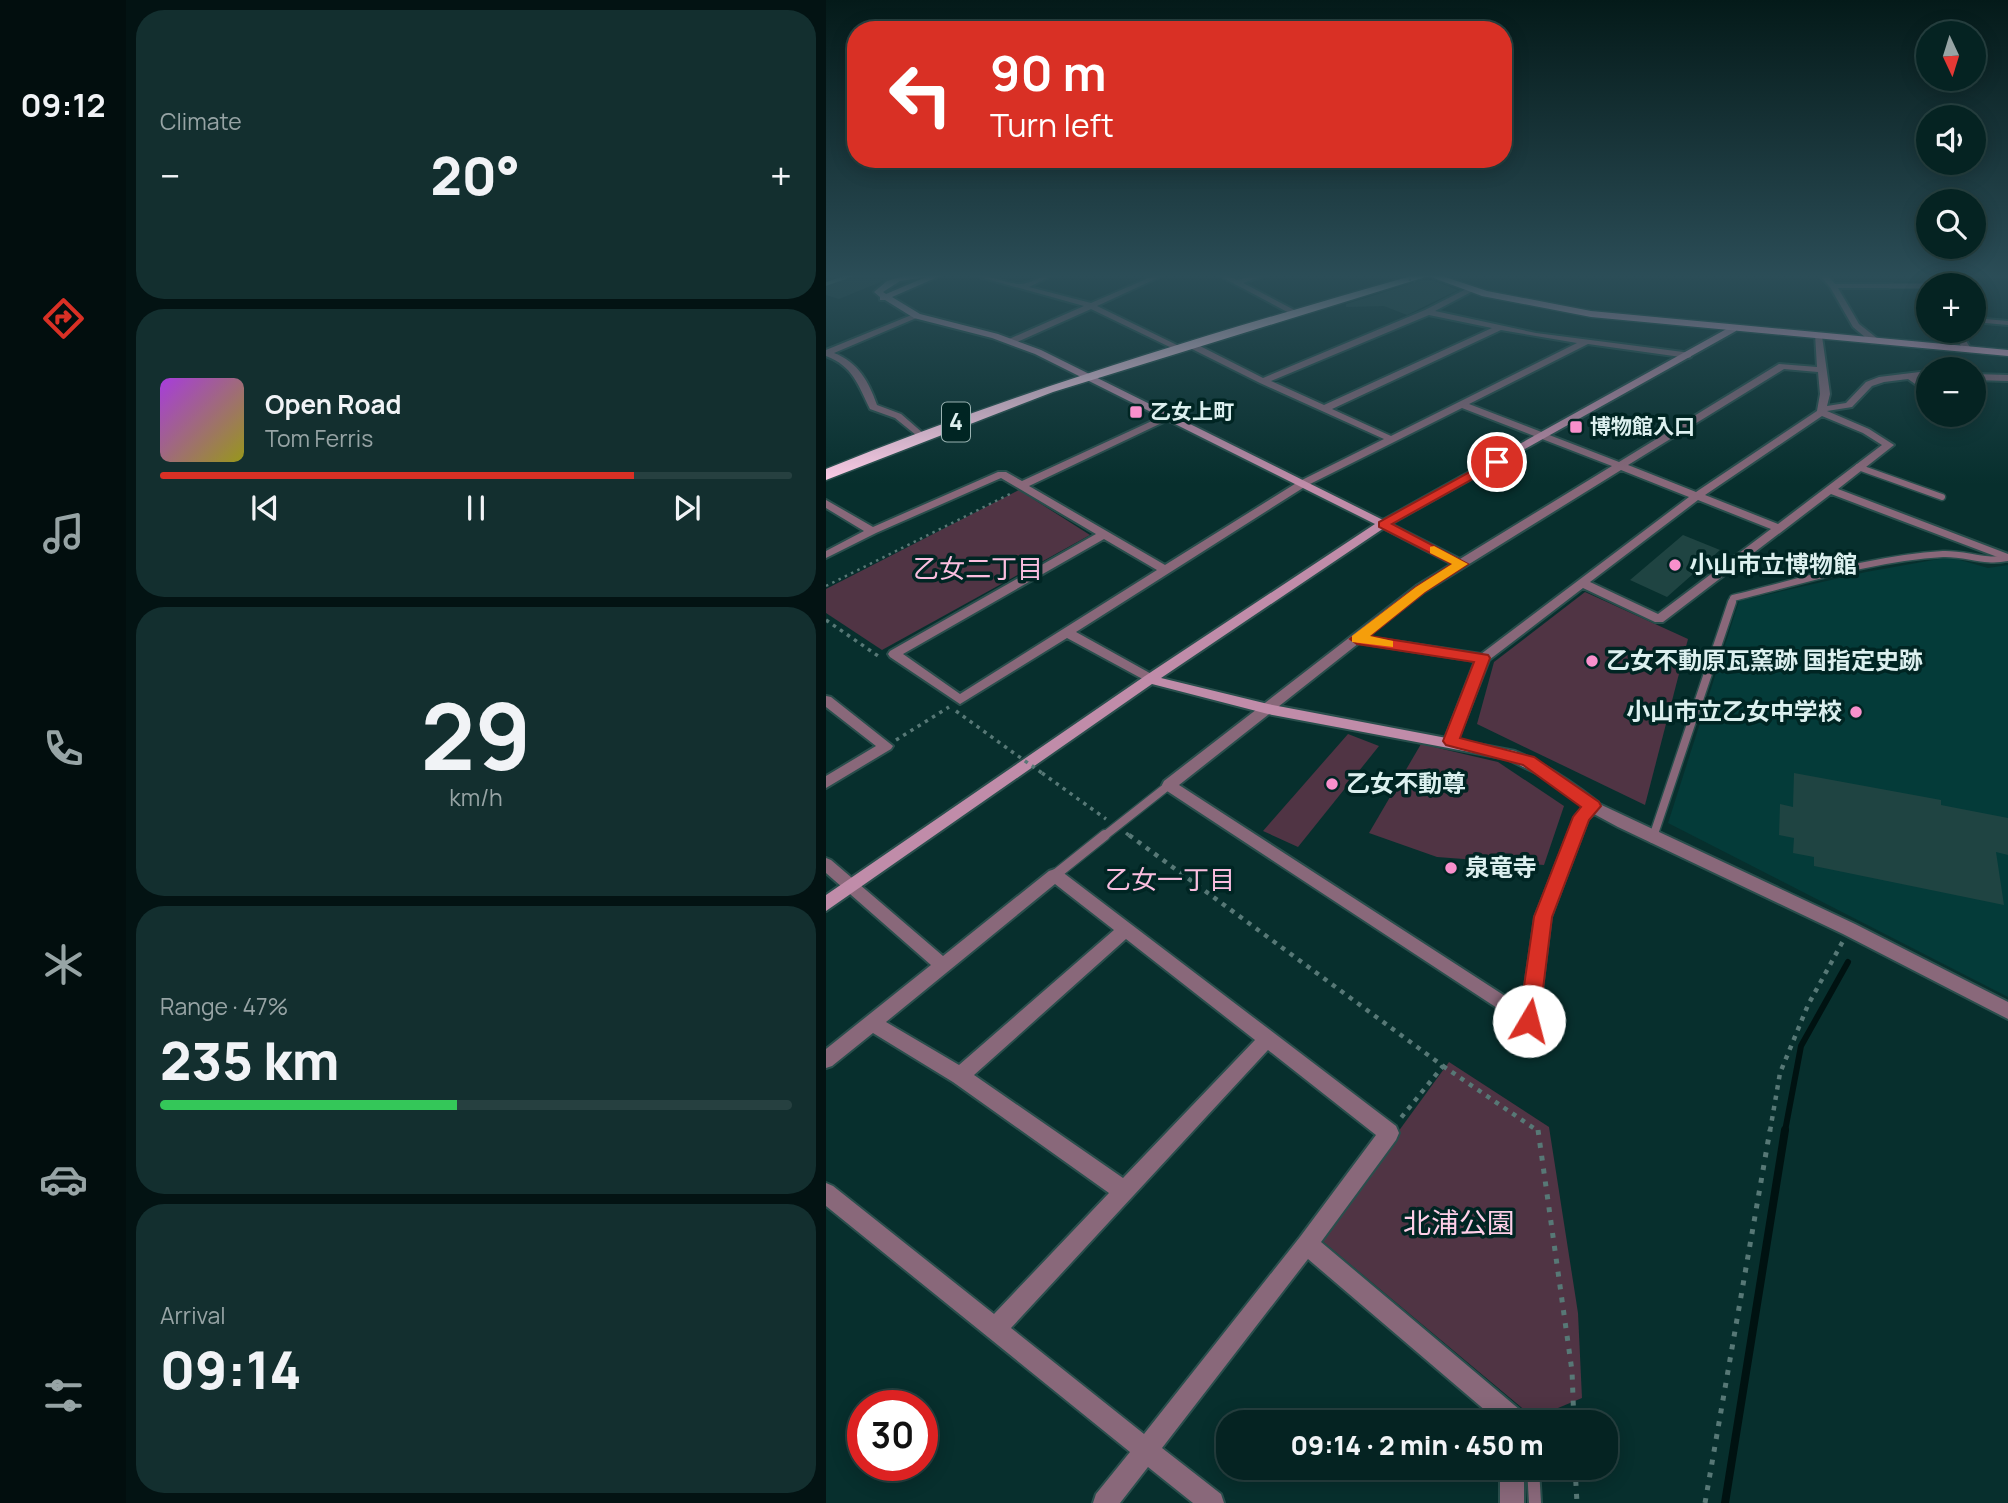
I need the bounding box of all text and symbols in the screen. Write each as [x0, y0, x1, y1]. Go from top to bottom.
north arrow [1916, 21, 1986, 91]
map controls [1916, 21, 1986, 427]
text: 90 m [990, 39, 1107, 106]
icon: left [875, 49, 966, 140]
text: 09:12 [21, 83, 105, 127]
text: Turn left [990, 103, 1114, 147]
text: Climate [160, 105, 242, 137]
button: sound [1916, 105, 1986, 175]
text: 20° [430, 140, 520, 211]
text: − [160, 149, 181, 201]
text: + [770, 149, 792, 201]
button: search [1916, 189, 1986, 259]
button: + [1916, 273, 1986, 343]
icon: directions [39, 294, 88, 343]
button: − [1916, 357, 1986, 427]
text: Open Road [265, 386, 401, 422]
place label: 乙女上町 [1150, 397, 1234, 425]
road number: 4 [942, 402, 970, 442]
marker: 乙女上町 [1128, 404, 1144, 420]
place label: 博物館入口 [1590, 412, 1695, 440]
marker: 博物館入口 [1568, 419, 1584, 435]
text: Tom Ferris [265, 422, 373, 454]
pin [1467, 432, 1527, 492]
icon: arrive [1478, 443, 1516, 481]
icon: previous [246, 489, 284, 527]
icon: pause [457, 489, 495, 527]
icon: next [668, 489, 706, 527]
icon: music [39, 509, 88, 558]
place label: 小山市立博物館 [1689, 547, 1857, 580]
district label: 乙女二丁目 [913, 550, 1043, 586]
marker: 小山市立博物館 [1667, 557, 1683, 573]
place label: 乙女不動原瓦窯跡 国指定史跡 [1606, 643, 1923, 676]
marker: 乙女不動原瓦窯跡 国指定史跡 [1584, 653, 1600, 669]
text: 29 [421, 673, 531, 797]
place label: 小山市立乙女中学校 [1626, 694, 1842, 727]
marker: 小山市立乙女中学校 [1848, 704, 1864, 720]
icon: phone [39, 724, 88, 773]
place label: 乙女不動尊 [1346, 766, 1466, 799]
marker: 乙女不動尊 [1324, 776, 1340, 792]
text: km/h [449, 781, 503, 813]
place label: 泉竜寺 [1465, 850, 1537, 883]
marker: 泉竜寺 [1443, 860, 1459, 876]
district label: 乙女一丁目 [1105, 861, 1235, 897]
icon: climate [39, 940, 88, 989]
position arrow [1492, 984, 1566, 1058]
text: Range · 47% [160, 990, 288, 1022]
text: 235 km [160, 1025, 340, 1096]
icon: car [39, 1155, 88, 1204]
park label: 北浦公園 [1403, 1203, 1515, 1241]
text: Arrival [160, 1299, 226, 1331]
text: 09:14 [160, 1334, 302, 1405]
icon: filters [39, 1371, 88, 1420]
speed limit sign: 30 [847, 1390, 938, 1481]
text: 09:14 · 2 min · 450 m [1291, 1427, 1543, 1463]

